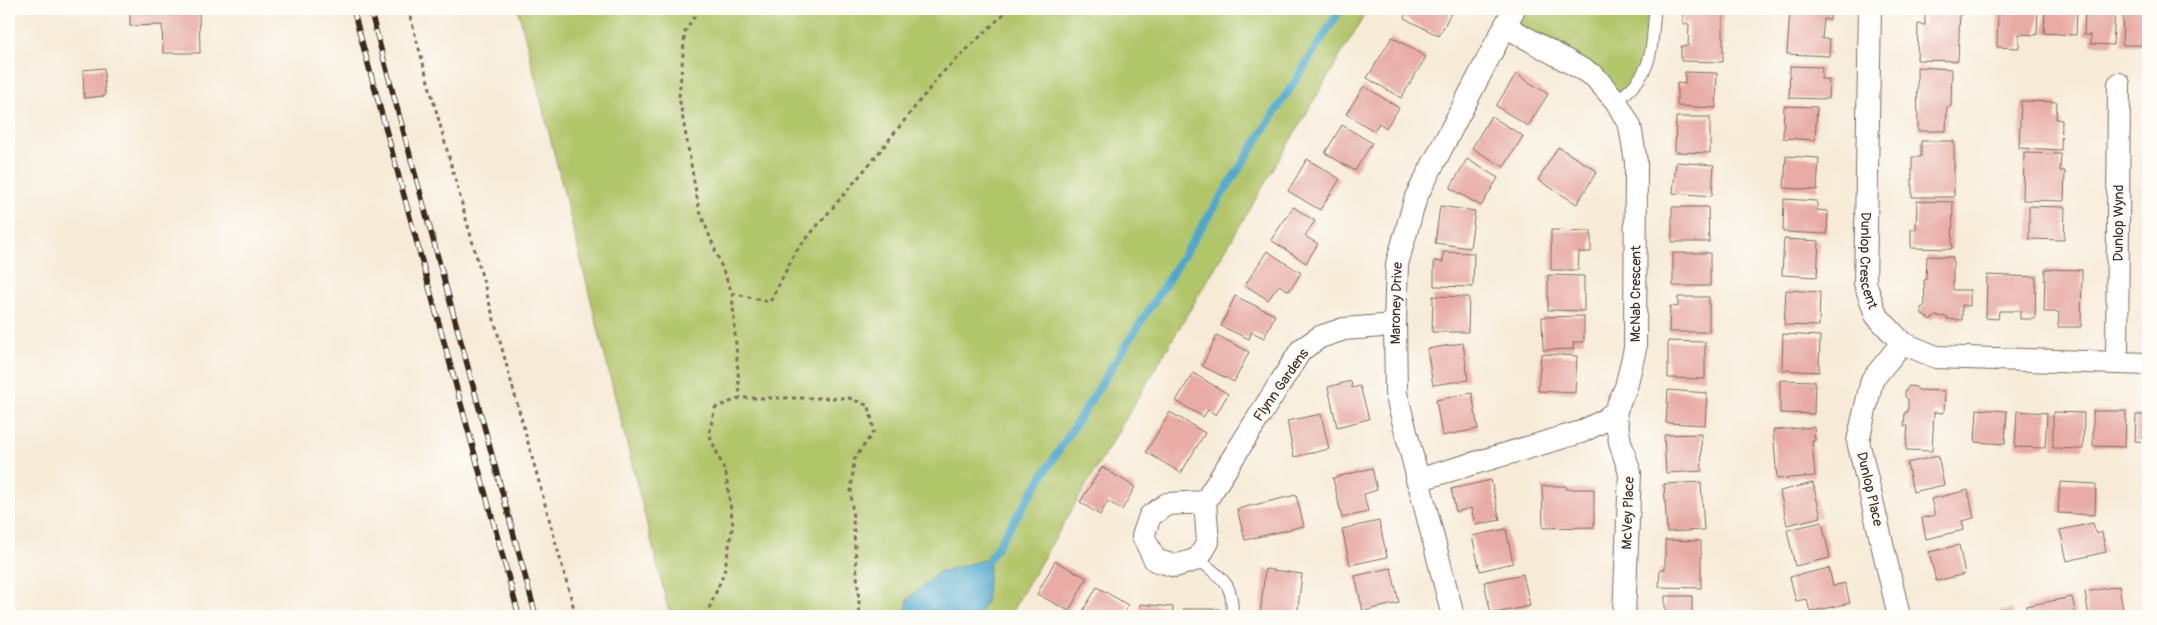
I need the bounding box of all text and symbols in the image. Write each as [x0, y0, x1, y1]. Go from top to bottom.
street label: Dunlop Wynd [2109, 184, 2127, 262]
street label: Dunlop Crescent [1856, 212, 1882, 312]
street label: McNab Crescent [1627, 245, 1644, 342]
street label: Maroney Drive [1386, 262, 1406, 345]
street label: Flynn Gardens [1250, 345, 1313, 425]
street label: Dunlop Place [1853, 450, 1887, 528]
street label: McVey Place [1618, 476, 1638, 550]

